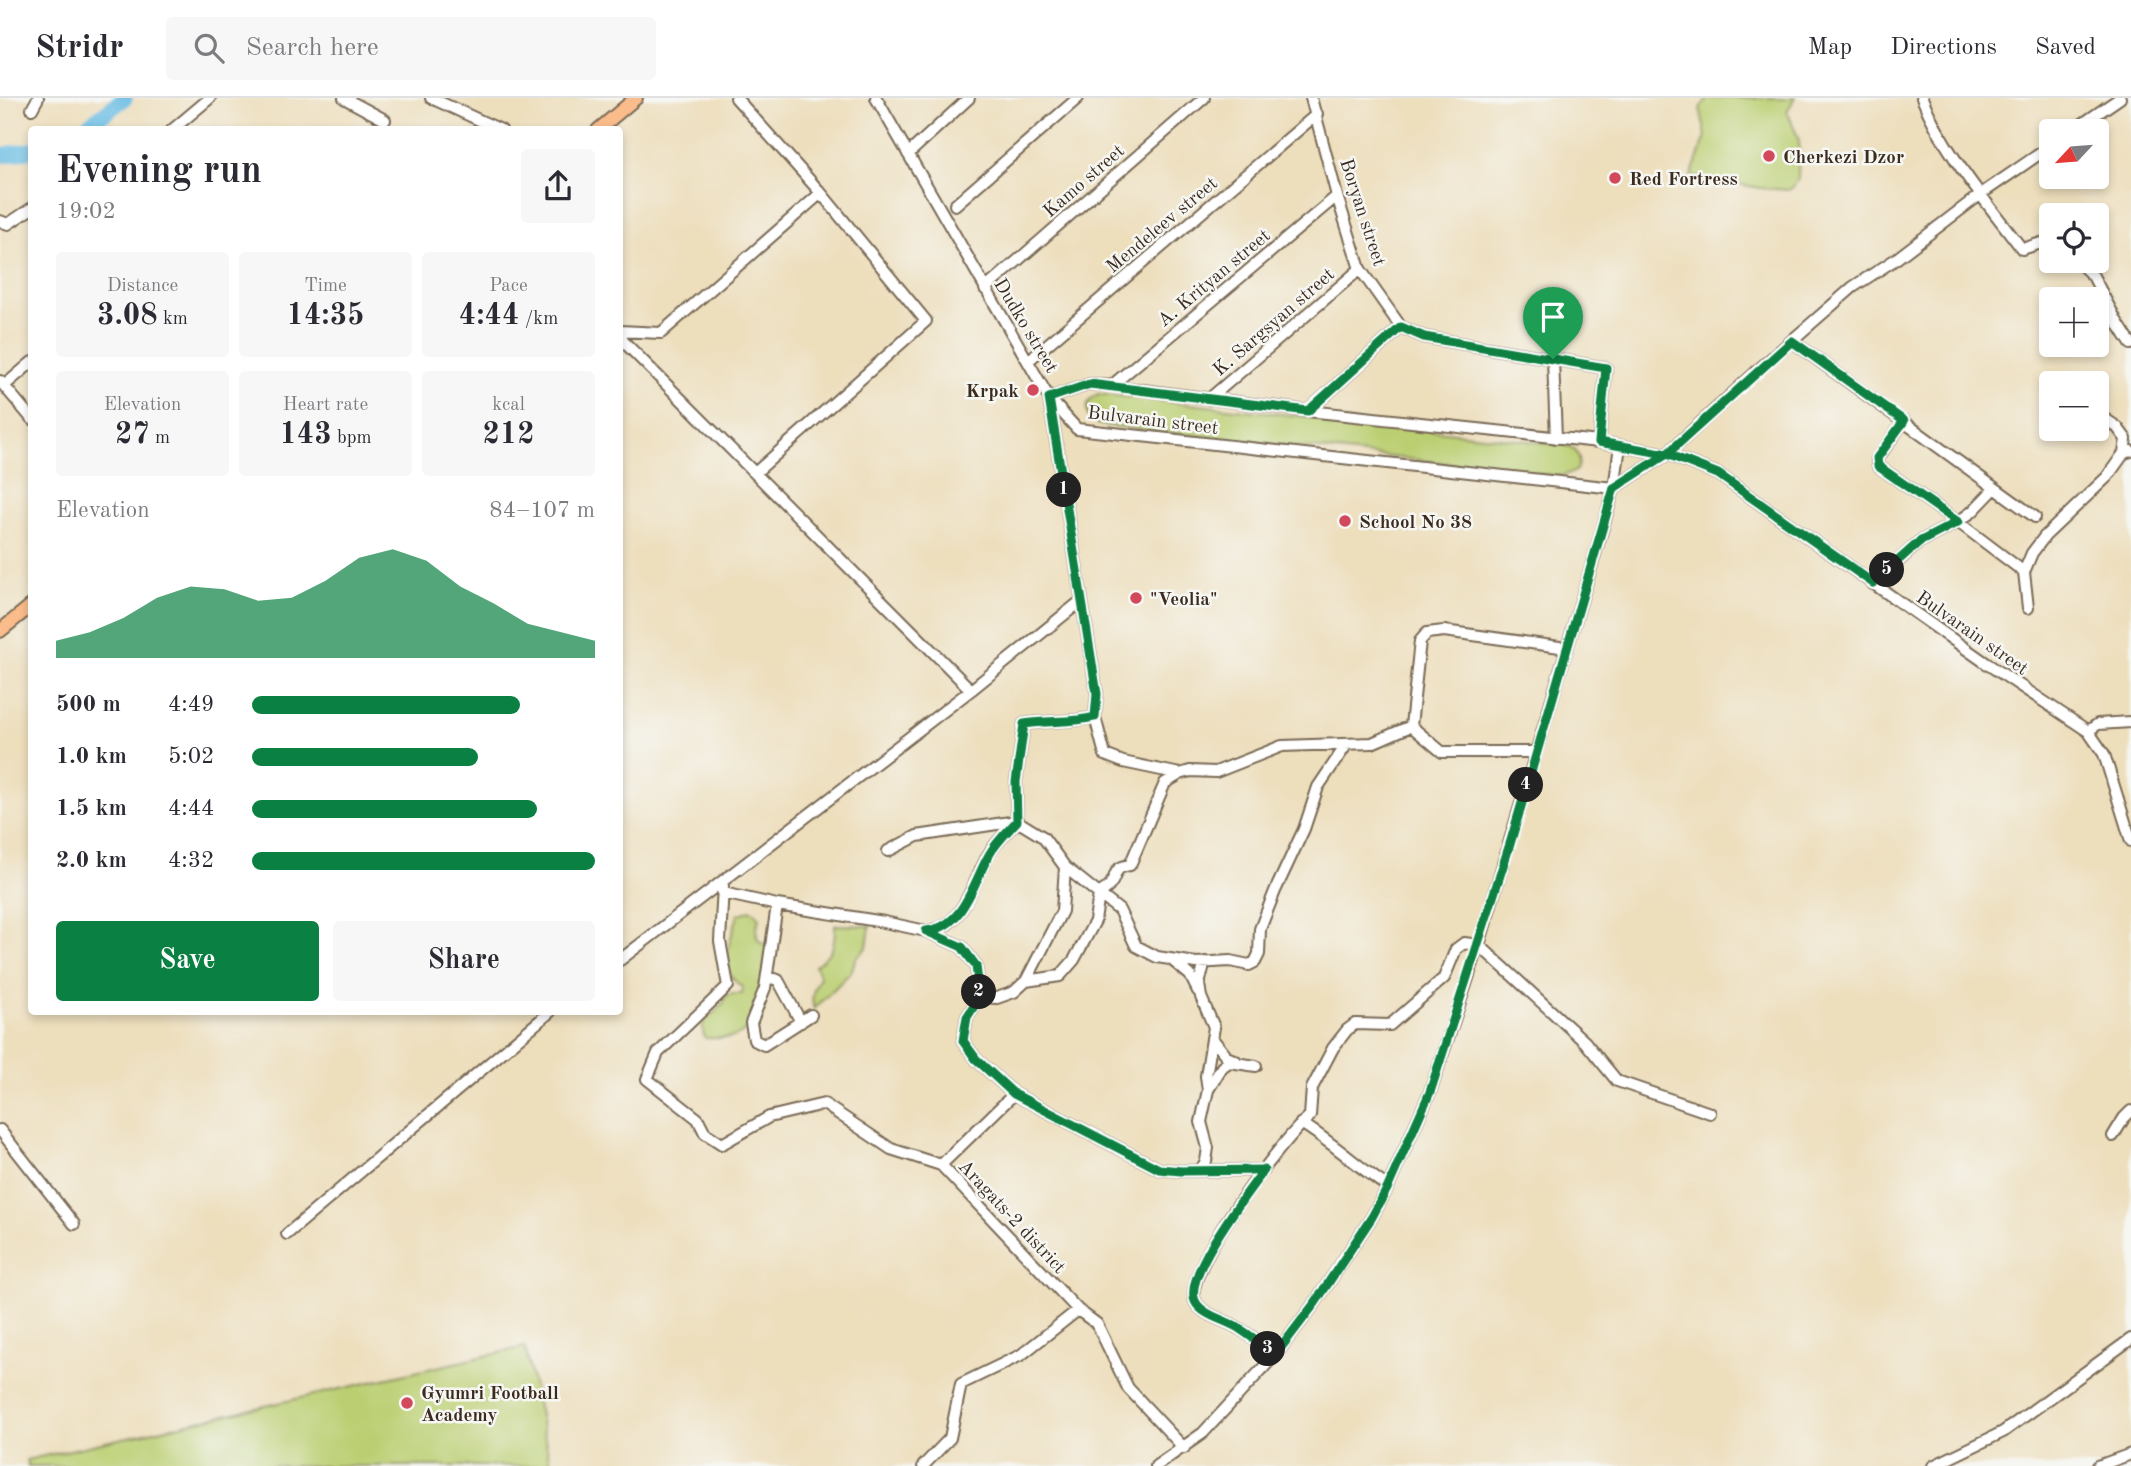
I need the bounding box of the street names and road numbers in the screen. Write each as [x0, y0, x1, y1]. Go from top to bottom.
street label: Kamo street [1041, 142, 1129, 222]
street label: Boryan street [1335, 157, 1388, 269]
street label: Mendeleev street [1103, 174, 1222, 278]
street label: A. Krityan street [1155, 227, 1274, 331]
street label: K. Sargsyan street [1210, 265, 1339, 380]
street label: Dudko street [989, 276, 1060, 377]
street label: Bulvarain street [1086, 404, 1219, 439]
street label: Bulvarain street [1912, 588, 2031, 680]
street label: Aragats-2 district [954, 1157, 1068, 1278]

